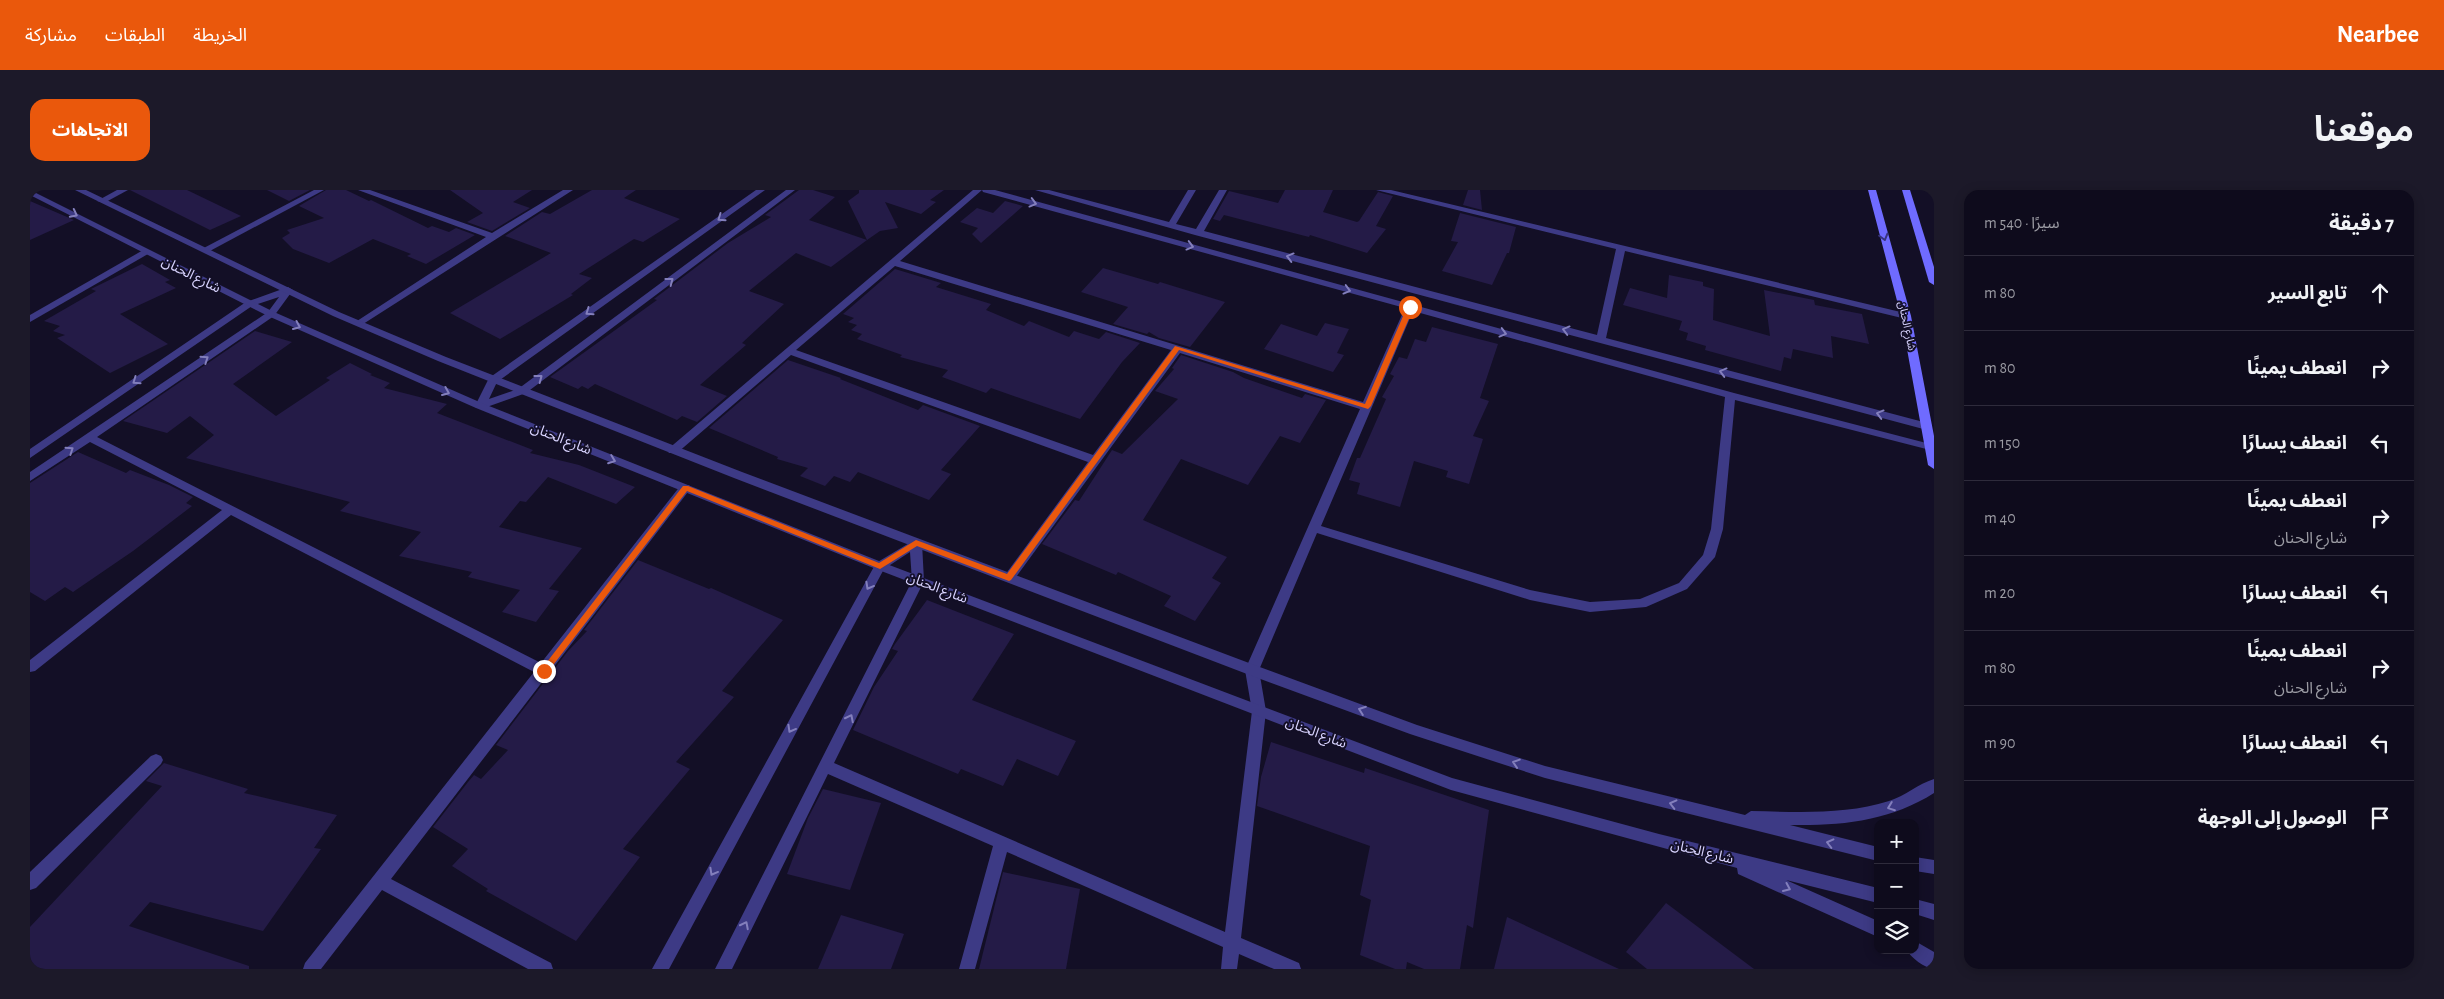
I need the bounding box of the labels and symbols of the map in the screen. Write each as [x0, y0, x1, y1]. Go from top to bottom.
one-way arrow [1029, 197, 1038, 208]
one-way arrow [68, 208, 77, 218]
one-way arrow [718, 212, 727, 221]
one-way arrow [1879, 232, 1889, 241]
one-way arrow [1186, 241, 1194, 251]
one-way arrow [1287, 253, 1295, 263]
street label: شارع الحنان [158, 254, 223, 298]
one-way arrow [664, 278, 674, 287]
one-way arrow [1342, 284, 1350, 294]
route start [1399, 296, 1422, 319]
street label: شارع الحنان [1894, 300, 1918, 353]
one-way arrow [585, 306, 595, 315]
one-way arrow [292, 320, 301, 331]
one-way arrow [1562, 326, 1570, 336]
one-way arrow [1499, 327, 1507, 337]
one-way arrow [199, 356, 209, 365]
one-way arrow [1719, 367, 1727, 378]
one-way arrow [133, 375, 142, 384]
one-way arrow [533, 375, 543, 384]
one-way arrow [441, 385, 450, 396]
one-way arrow [1877, 409, 1885, 419]
street label: شارع الحنان [528, 421, 593, 460]
one-way arrow [65, 447, 74, 456]
one-way arrow [608, 454, 616, 464]
street label: شارع الحنان [904, 570, 969, 609]
one-way arrow [865, 581, 875, 590]
route end [533, 660, 556, 683]
one-way arrow [1358, 706, 1367, 716]
one-way arrow [844, 714, 854, 723]
street label: شارع الحنان [1283, 715, 1348, 754]
one-way arrow [787, 724, 797, 733]
one-way arrow [1512, 758, 1520, 768]
one-way arrow [1668, 799, 1677, 810]
one-way arrow [1887, 801, 1896, 811]
street label: شارع الحنان [1669, 837, 1735, 869]
one-way arrow [1826, 838, 1835, 849]
one-way arrow [709, 866, 719, 875]
one-way arrow [1782, 881, 1791, 892]
one-way arrow [739, 922, 749, 931]

